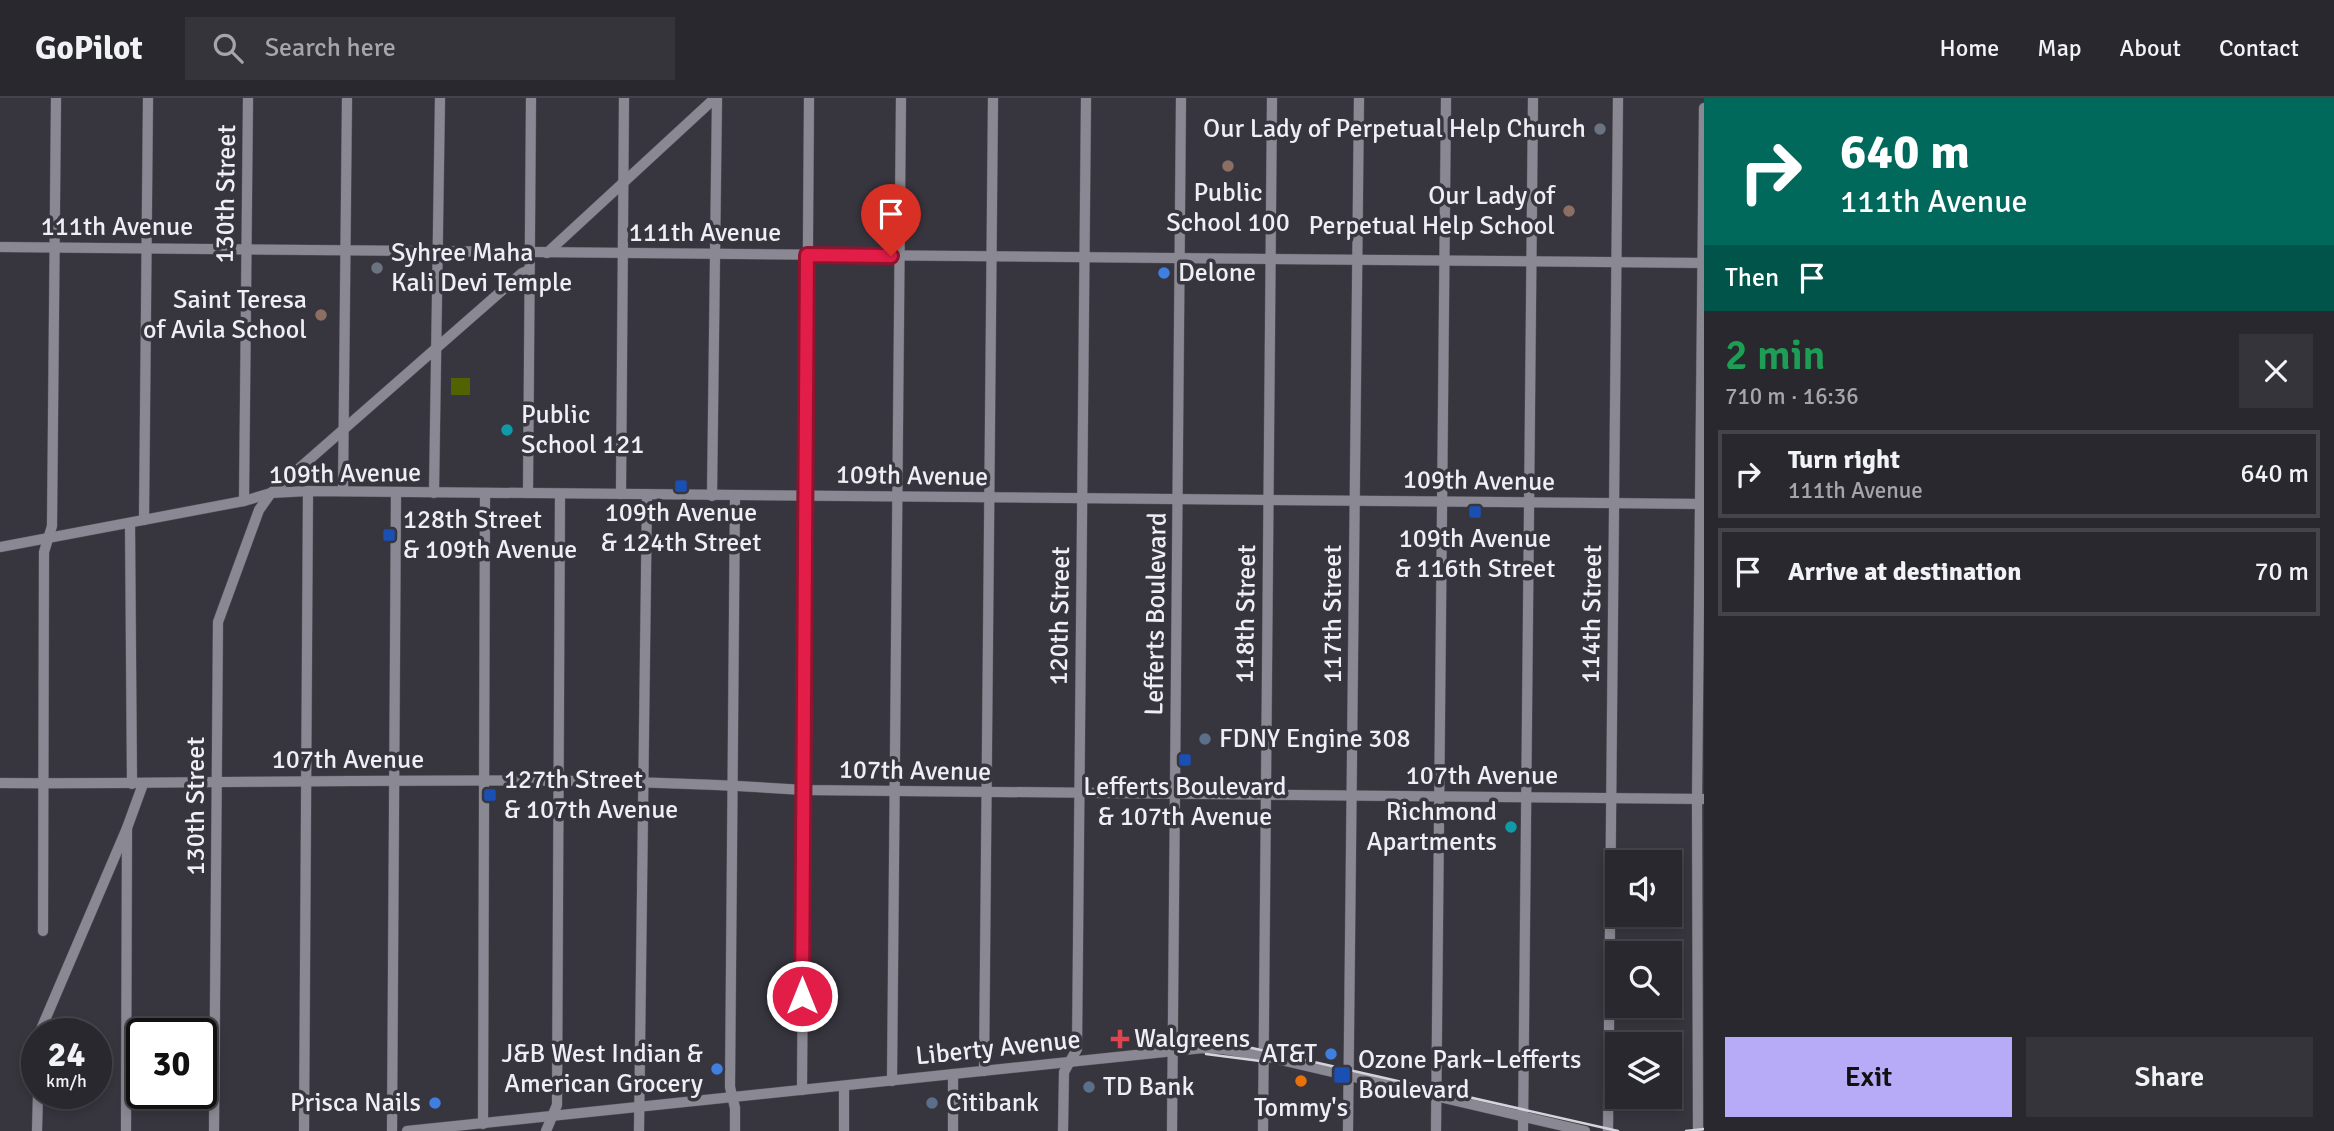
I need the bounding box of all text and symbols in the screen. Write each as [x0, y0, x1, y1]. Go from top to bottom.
search box [185, 17, 675, 80]
text: GoPilot [35, 28, 143, 69]
icon: search [209, 29, 247, 67]
text: Search here [265, 32, 396, 64]
text: Home [1939, 33, 1999, 63]
text: Map [2037, 33, 2082, 63]
text: About [2120, 33, 2181, 63]
text: Contact [2219, 33, 2299, 63]
place label: Our Lady of Perpetual Help Church [1203, 113, 1586, 145]
marker: Our Lady of Perpetual Help Church [1592, 121, 1608, 137]
text: 640 m [1840, 122, 1970, 182]
street label: 130th Street [209, 124, 243, 264]
icon: right [1725, 126, 1816, 217]
marker: Public School 100 [1220, 158, 1236, 174]
place label: Public School 100 [1166, 177, 1290, 239]
place label: Our Lady of Perpetual Help School [1309, 180, 1556, 242]
text: 111th Avenue [1840, 182, 2028, 221]
pin [861, 184, 921, 256]
icon: arrive [872, 195, 910, 233]
marker: Our Lady of Perpetual Help School [1561, 203, 1577, 219]
street label: 111th Avenue [41, 211, 193, 243]
street label: 111th Avenue [629, 217, 781, 249]
place label: Syhree Maha Kali Devi Temple [391, 237, 572, 299]
place label: Delone [1178, 257, 1256, 289]
icon: arrive [1793, 259, 1831, 297]
marker: Syhree Maha Kali Devi Temple [369, 260, 385, 276]
text: Then [1725, 262, 1779, 294]
marker: Delone [1156, 265, 1172, 281]
place label: Saint Teresa of Avila School [143, 284, 307, 346]
marker: Saint Teresa of Avila School [313, 307, 329, 323]
text: 2 min [1725, 330, 1826, 381]
button: close [2239, 334, 2313, 408]
text: 710 m · 16:36 [1725, 382, 1859, 411]
place label: Public School 121 [521, 399, 644, 461]
marker: Public School 121 [499, 422, 515, 438]
text: Turn right [1788, 444, 1900, 476]
icon: right [1729, 455, 1767, 493]
street label: 109th Avenue [269, 457, 421, 491]
text: 640 m [2240, 458, 2309, 490]
street label: 109th Avenue [836, 459, 988, 493]
street label: 109th Avenue [1403, 464, 1555, 498]
text: 111th Avenue [1788, 476, 1923, 505]
marker: 109th Avenue & 124th Street [673, 478, 689, 494]
place label: 109th Avenue & 124th Street [601, 497, 761, 559]
place label: 128th Street & 109th Avenue [403, 504, 577, 566]
marker: 109th Avenue & 116th Street [1467, 504, 1483, 520]
street label: Lefferts Boulevard [1138, 512, 1174, 716]
place label: 109th Avenue & 116th Street [1395, 523, 1555, 585]
marker: 128th Street & 109th Avenue [381, 527, 397, 543]
street label: 118th Street [1229, 544, 1263, 684]
street label: 114th Street [1575, 544, 1609, 684]
street label: 117th Street [1317, 545, 1349, 683]
street label: 120th Street [1043, 546, 1077, 686]
icon: arrive [1729, 553, 1767, 591]
text: Arrive at destination [1788, 556, 2021, 588]
text: 70 m [2254, 556, 2309, 588]
place label: FDNY Engine 308 [1219, 723, 1411, 755]
marker: FDNY Engine 308 [1197, 731, 1213, 747]
street label: 130th Street [180, 737, 212, 875]
street label: 107th Avenue [272, 744, 424, 776]
marker: Lefferts Boulevard & 107th Avenue [1177, 752, 1193, 768]
street label: 107th Avenue [839, 754, 991, 788]
street label: 107th Avenue [1406, 760, 1558, 792]
place label: 127th Street & 107th Avenue [504, 764, 678, 826]
place label: Lefferts Boulevard & 107th Avenue [1083, 771, 1287, 833]
marker: 127th Street & 107th Avenue [482, 787, 498, 803]
place label: Richmond Apartments [1367, 796, 1497, 858]
marker: Richmond Apartments [1503, 819, 1519, 835]
map controls [1605, 850, 1682, 1109]
button: sound [1605, 850, 1682, 927]
button: search [1605, 941, 1682, 1018]
position arrow [765, 959, 839, 1033]
speed limit sign: 30 [126, 1018, 217, 1109]
street label: Liberty Avenue [914, 1023, 1082, 1073]
place label: Walgreens [1134, 1023, 1250, 1055]
marker: Walgreens [1112, 1031, 1128, 1047]
button: layers [1605, 1032, 1682, 1109]
text: 24 [48, 1033, 85, 1076]
button: Exit [1725, 1037, 2012, 1117]
button: Share [2026, 1037, 2313, 1117]
place label: J&B West Indian & American Grocery [502, 1038, 703, 1100]
place label: AT&T [1262, 1038, 1317, 1070]
place label: Ozone Park–Lefferts Boulevard [1358, 1044, 1581, 1106]
marker: AT&T [1323, 1046, 1339, 1062]
marker: J&B West Indian & American Grocery [709, 1061, 725, 1077]
marker: Ozone Park–Lefferts Boulevard [1332, 1065, 1352, 1085]
text: km/h [46, 1070, 87, 1092]
place label: TD Bank [1103, 1071, 1195, 1103]
marker: Tommy's [1293, 1073, 1309, 1089]
marker: TD Bank [1081, 1079, 1097, 1095]
place label: Prisca Nails [290, 1087, 421, 1119]
place label: Citibank [946, 1087, 1039, 1119]
place label: Tommy's [1254, 1092, 1348, 1124]
marker: Prisca Nails [427, 1095, 443, 1111]
marker: Citibank [924, 1095, 940, 1111]

